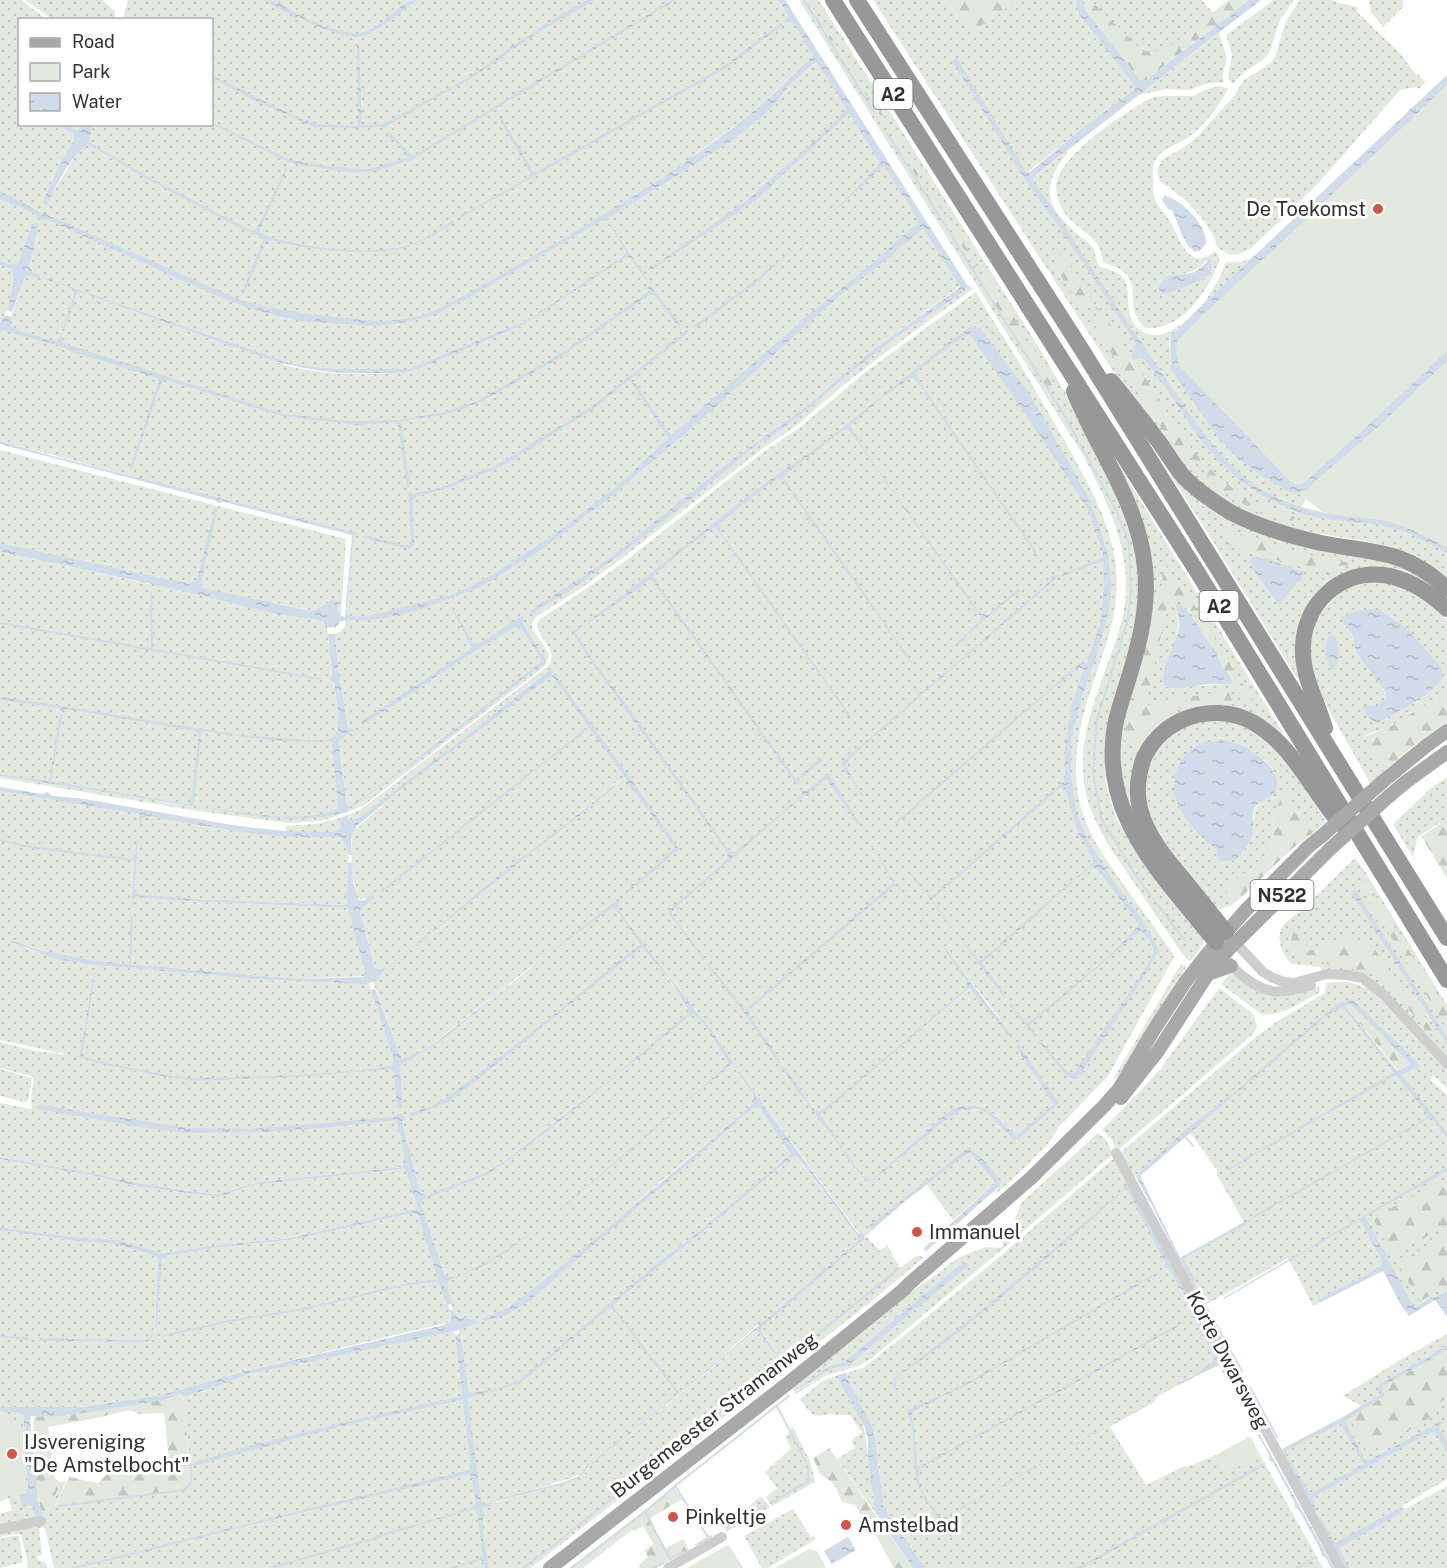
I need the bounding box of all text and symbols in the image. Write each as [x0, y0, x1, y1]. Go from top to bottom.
legend [18, 18, 213, 126]
text: Road [72, 31, 115, 52]
text: Park [72, 61, 110, 82]
road number: A2 [874, 79, 912, 109]
text: Water [72, 91, 122, 112]
place label: De Toekomst [1246, 197, 1366, 221]
marker: De Toekomst [1371, 202, 1385, 216]
road number: A2 [1200, 591, 1238, 621]
road number: N522 [1250, 880, 1314, 910]
place label: Immanuel [929, 1220, 1021, 1244]
marker: Immanuel [910, 1225, 924, 1239]
street label: Korte Dwarsweg [1182, 1287, 1274, 1433]
street label: Burgemeester Stramanweg [606, 1327, 822, 1503]
place label: IJsvereniging "De Amstelbocht" [24, 1430, 189, 1477]
marker: IJsvereniging "De Amstelbocht" [5, 1447, 19, 1461]
place label: Pinkeltje [685, 1505, 766, 1529]
marker: Pinkeltje [666, 1510, 680, 1524]
place label: Amstelbad [858, 1513, 959, 1537]
marker: Amstelbad [839, 1518, 853, 1532]

